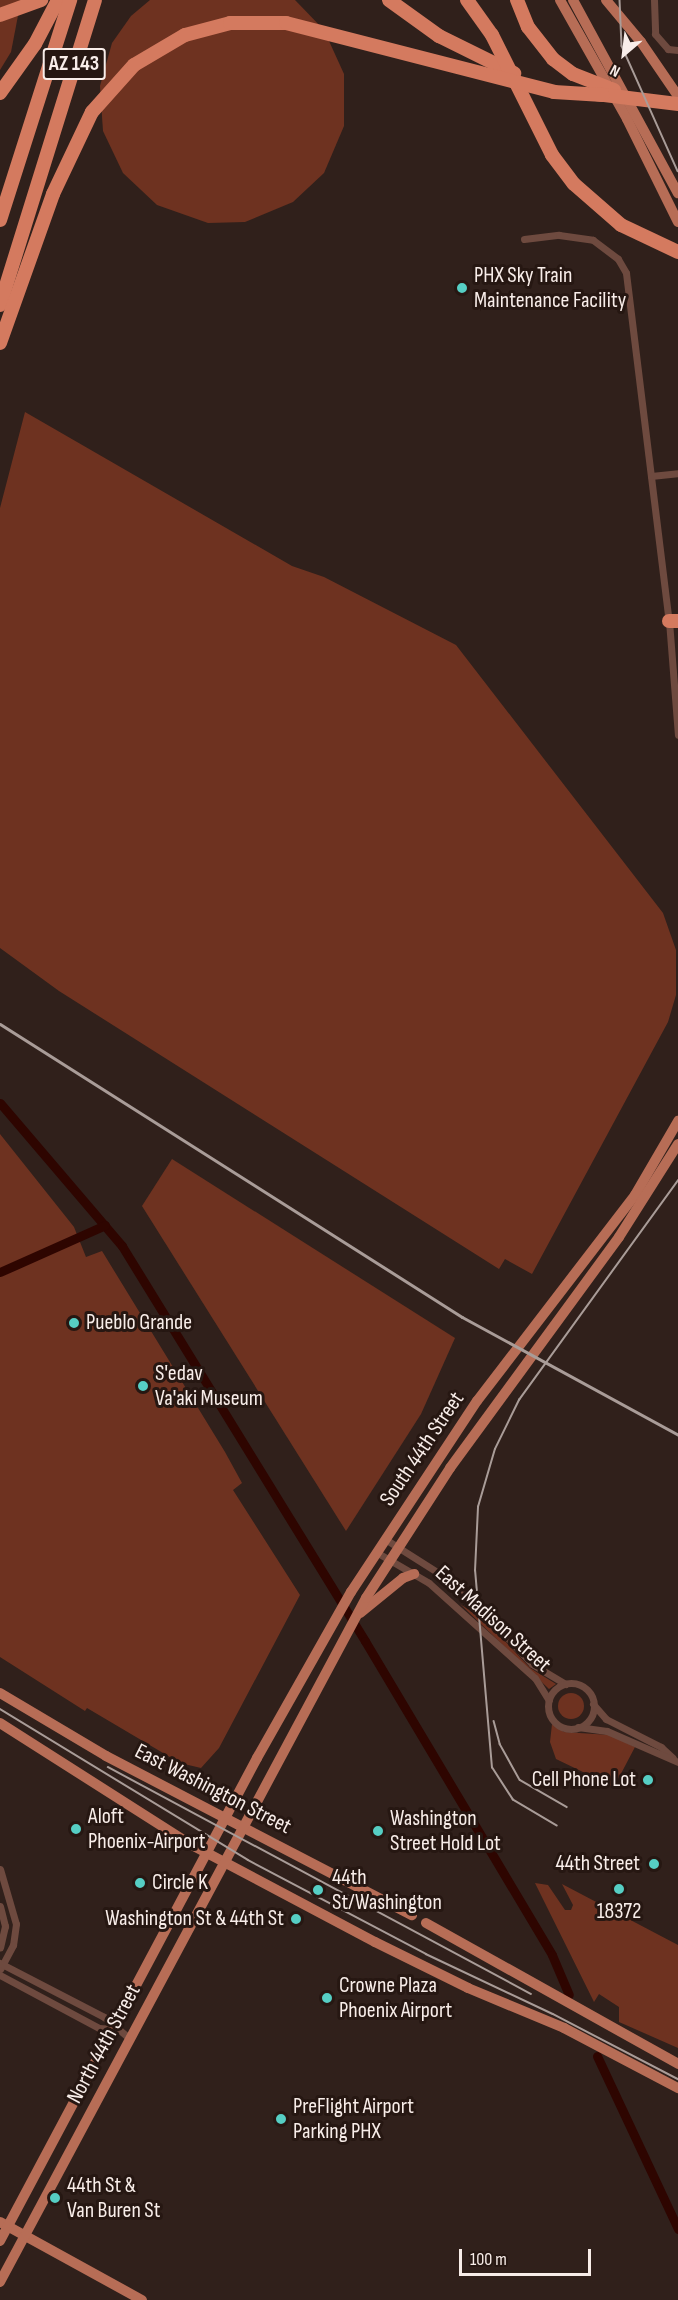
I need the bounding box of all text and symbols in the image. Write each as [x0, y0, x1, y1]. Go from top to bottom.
north arrow [594, 24, 654, 84]
road number: AZ 143 [42, 46, 106, 82]
text: N [607, 60, 624, 81]
place label: PHX Sky Train Maintenance Facility [474, 262, 626, 314]
marker: PHX Sky Train Maintenance Facility [455, 281, 469, 295]
place label: Pueblo Grande [86, 1310, 192, 1336]
marker: Pueblo Grande [67, 1316, 81, 1330]
place label: S'edav Va'aki Museum [155, 1360, 263, 1412]
marker: S'edav Va'aki Museum [136, 1379, 150, 1393]
street label: South 44th Street [374, 1387, 470, 1511]
street label: East Madison Street [430, 1560, 556, 1678]
street label: East Washington Street [130, 1738, 296, 1840]
place label: Cell Phone Lot [532, 1767, 636, 1793]
marker: Cell Phone Lot [641, 1773, 655, 1787]
place label: Aloft Phoenix-Airport [88, 1803, 205, 1855]
place label: Washington Street Hold Lot [390, 1805, 501, 1856]
marker: Aloft Phoenix-Airport [69, 1822, 83, 1836]
marker: Washington Street Hold Lot [371, 1824, 385, 1838]
place label: 44th Street [555, 1851, 640, 1877]
marker: 44th Street [645, 1855, 663, 1873]
place label: 44th St/Washington [332, 1864, 442, 1916]
place label: Circle K [152, 1870, 208, 1896]
marker: Circle K [133, 1876, 147, 1890]
marker: 44th St/Washington [309, 1881, 327, 1899]
marker: 18372 [612, 1882, 626, 1896]
place label: 18372 [597, 1899, 641, 1925]
place label: Washington St & 44th St [105, 1906, 284, 1932]
marker: Washington St & 44th St [289, 1912, 303, 1926]
place label: Crowne Plaza Phoenix Airport [339, 1972, 452, 2024]
street label: North 44th Street [62, 1980, 146, 2108]
marker: Crowne Plaza Phoenix Airport [320, 1991, 334, 2005]
place label: PreFlight Airport Parking PHX [293, 2093, 414, 2144]
marker: PreFlight Airport Parking PHX [274, 2112, 288, 2126]
place label: 44th St & Van Buren St [67, 2172, 160, 2224]
marker: 44th St & Van Buren St [48, 2191, 62, 2205]
scale bar [462, 2237, 594, 2275]
text: 100 m [470, 2249, 507, 2270]

